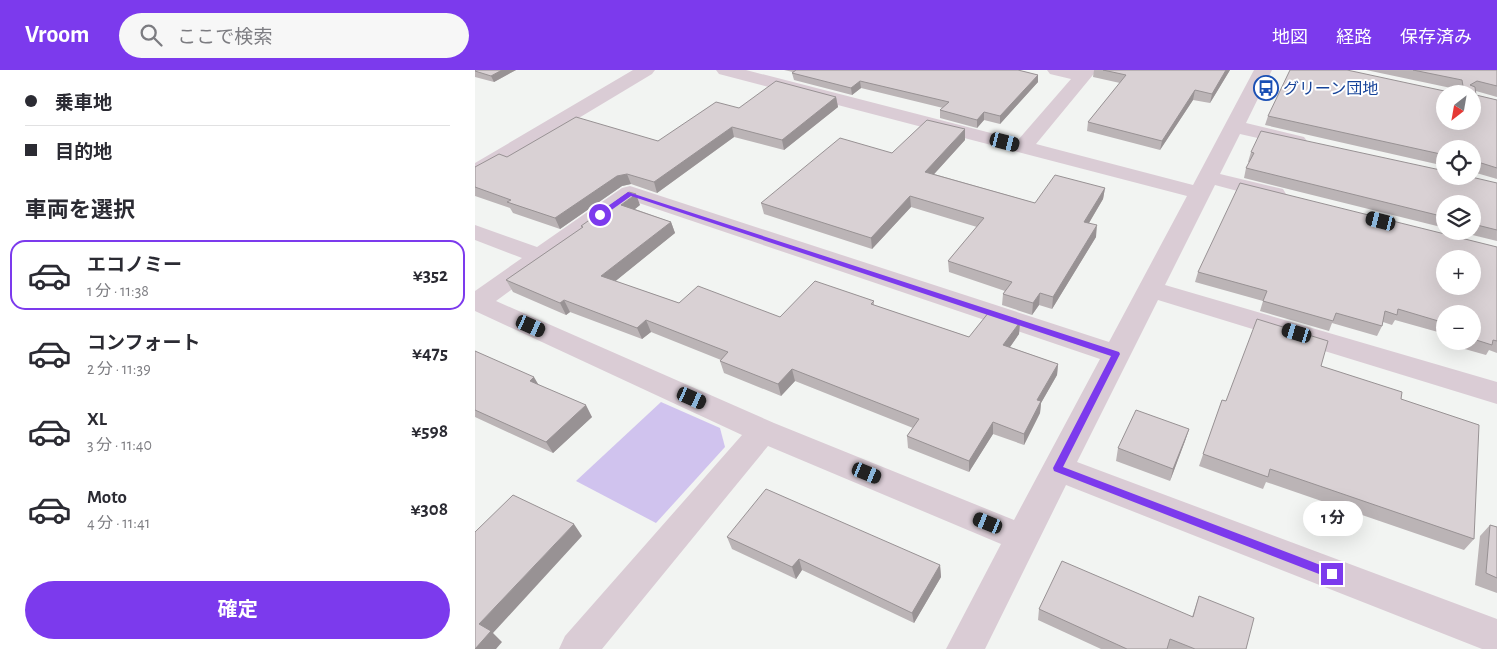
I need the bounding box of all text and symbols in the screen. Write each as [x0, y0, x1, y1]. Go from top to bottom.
search box [119, 13, 469, 58]
icon: search [137, 21, 165, 49]
text: Vroom [25, 23, 89, 47]
text: ここで検索 [177, 28, 272, 47]
text: 地図 [1272, 29, 1308, 47]
text: 経路 [1336, 29, 1372, 47]
text: 保存済み [1400, 29, 1472, 47]
bus stop icon: グリーン団地 [1253, 75, 1279, 101]
place label: グリーン団地 [1283, 80, 1378, 97]
north arrow [1436, 85, 1481, 130]
map controls [1436, 85, 1481, 350]
text: 乗車地 [55, 94, 112, 113]
car [988, 131, 1021, 153]
button: locate [1436, 140, 1481, 185]
text: 目的地 [55, 143, 112, 162]
button: layers [1436, 195, 1481, 240]
text: 車両を選択 [25, 199, 135, 221]
route start [589, 204, 611, 226]
car [1364, 210, 1397, 232]
button: + [1436, 250, 1481, 295]
icon: car [27, 253, 72, 298]
text: エコノミー [87, 256, 182, 275]
text: ¥352 [413, 266, 448, 285]
text: 1 分 · 11:38 [87, 283, 149, 299]
button: − [1436, 305, 1481, 350]
car [514, 313, 547, 339]
car [1280, 321, 1313, 345]
icon: car [27, 331, 72, 376]
text: コンフォート [87, 334, 200, 353]
text: ¥475 [412, 344, 448, 363]
text: 2 分 · 11:39 [87, 361, 151, 377]
car [675, 385, 708, 411]
icon: car [27, 409, 72, 454]
text: XL [87, 410, 107, 429]
text: ¥598 [411, 422, 448, 441]
text: 3 分 · 11:40 [87, 437, 152, 453]
car [850, 460, 883, 486]
icon: car [27, 487, 72, 532]
text: Moto [87, 488, 127, 507]
text: ¥308 [411, 500, 448, 519]
callout: 1 分 [1302, 502, 1362, 536]
car [971, 510, 1004, 536]
text: 1 分 [1321, 510, 1345, 526]
text: 4 分 · 11:41 [87, 515, 150, 531]
route end [1321, 563, 1343, 585]
button: 確定 [25, 581, 450, 639]

